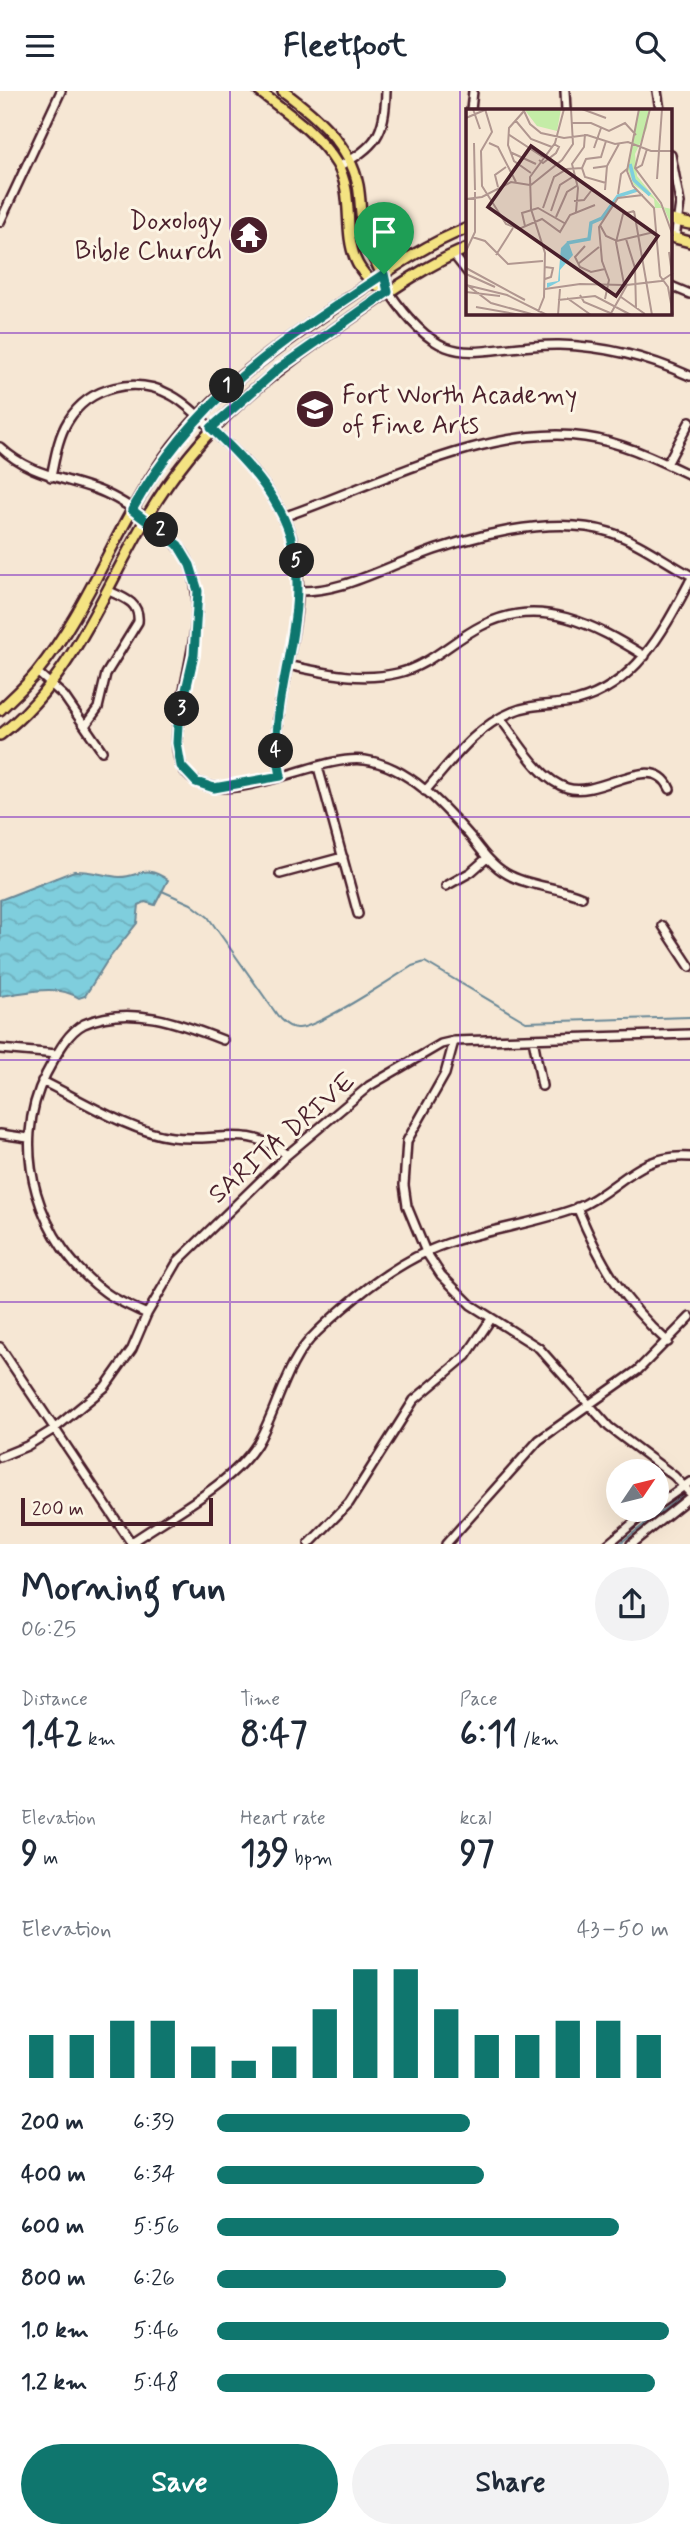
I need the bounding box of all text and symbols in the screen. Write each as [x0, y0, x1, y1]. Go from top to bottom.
text: Fleetfoot [283, 25, 407, 67]
icon: menu [21, 27, 59, 65]
icon: search [631, 27, 669, 65]
inset map [466, 109, 672, 315]
pin [354, 202, 414, 274]
place label: Doxology Bible Church [75, 205, 222, 269]
icon: arrive [365, 213, 403, 251]
temple icon: Doxology Bible Church [228, 214, 270, 256]
pin: 1 [210, 369, 244, 403]
text: 1 [222, 373, 231, 398]
place label: Fort Worth Academy of Fine Arts [342, 379, 577, 443]
school or university icon: Fort Worth Academy of Fine Arts [294, 388, 336, 430]
pin: 2 [144, 513, 178, 548]
text: 2 [156, 517, 165, 542]
pin: 5 [280, 543, 314, 579]
text: 5 [291, 548, 302, 573]
pin: 3 [164, 691, 200, 727]
text: 3 [177, 696, 186, 721]
pin: 4 [258, 733, 294, 769]
text: 4 [270, 738, 281, 763]
street label: SARITA DRIVE [202, 1065, 363, 1212]
north arrow [606, 1459, 668, 1523]
map controls [606, 1459, 669, 1522]
scale bar [21, 1495, 214, 1527]
text: 200 m [32, 1497, 84, 1522]
text: Morning run [21, 1564, 226, 1613]
button: share [595, 1567, 669, 1641]
text: 06:25 [21, 1615, 76, 1645]
text: Distance [21, 1687, 88, 1712]
text: Time [240, 1687, 280, 1712]
text: Pace [460, 1687, 497, 1712]
text: 1.42 [21, 1712, 83, 1758]
text: 8:47 [240, 1712, 307, 1758]
text: 6:11 [460, 1712, 518, 1758]
text: km [83, 1727, 116, 1752]
text: /km [518, 1727, 559, 1752]
text: Elevation [21, 1806, 96, 1831]
text: Heart rate [240, 1806, 326, 1831]
text: kcal [460, 1806, 492, 1831]
text: 9 [21, 1831, 38, 1877]
text: 139 [240, 1831, 289, 1877]
text: 97 [460, 1831, 494, 1877]
text: m [38, 1846, 58, 1871]
text: bpm [289, 1846, 333, 1871]
text: Elevation [21, 1915, 112, 1945]
text: 43–50 m [577, 1915, 669, 1945]
text: 200 m [21, 2108, 84, 2138]
text: 6:39 [133, 2108, 175, 2138]
text: 400 m [21, 2160, 86, 2190]
text: 6:34 [133, 2160, 175, 2190]
text: 600 m [21, 2212, 84, 2242]
text: 5:56 [133, 2212, 179, 2242]
text: 800 m [21, 2264, 85, 2294]
text: 6:26 [133, 2264, 175, 2294]
text: 1.0 km [21, 2316, 89, 2346]
text: 5:46 [133, 2316, 179, 2346]
text: 1.2 km [21, 2368, 87, 2398]
text: 5:48 [133, 2368, 179, 2398]
button: Save [21, 2444, 338, 2524]
button: Share [352, 2444, 669, 2524]

